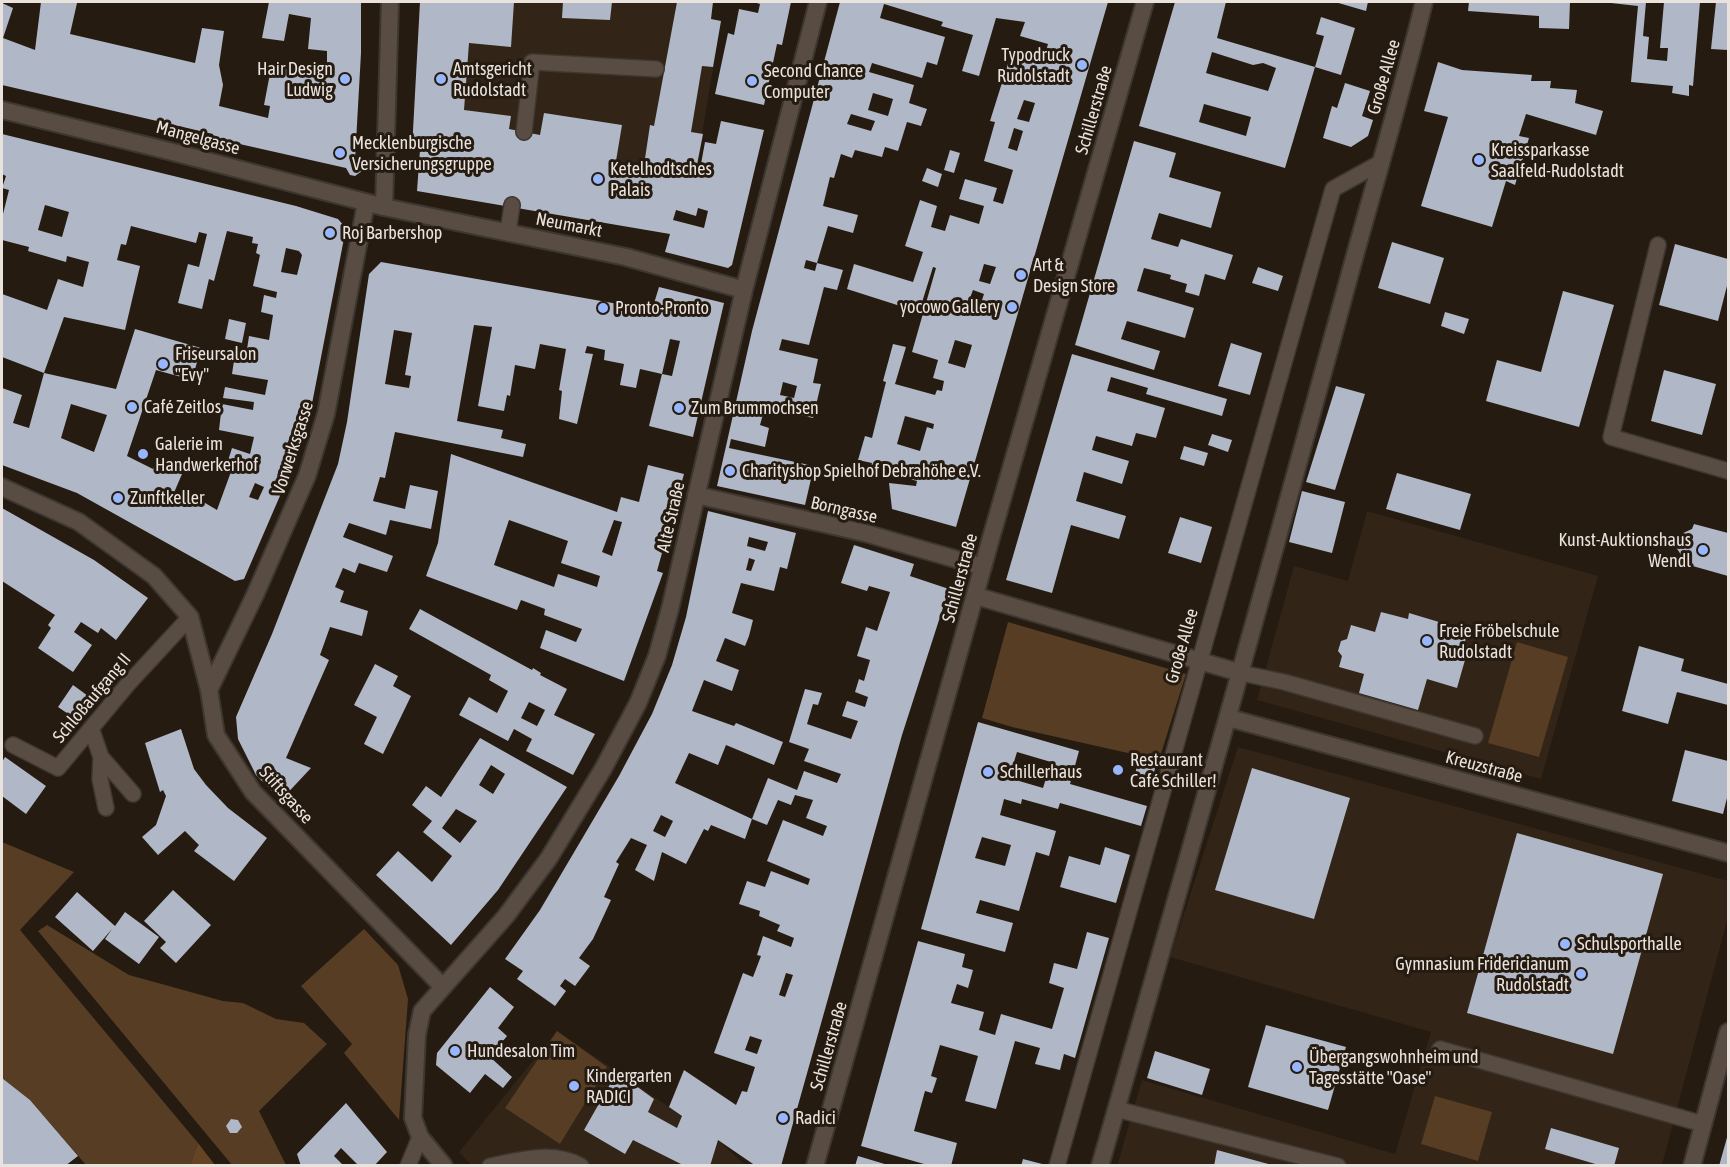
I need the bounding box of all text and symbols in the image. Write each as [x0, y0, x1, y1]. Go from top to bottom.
street label: Große Allee [1363, 37, 1405, 117]
place label: Typodruck Rudolstadt [997, 44, 1070, 86]
place label: Hair Design Ludwig [257, 58, 333, 100]
place label: Amtsgericht Rudolstadt [453, 58, 532, 100]
marker: Typodruck Rudolstadt [1075, 58, 1089, 72]
place label: Second Chance Computer [764, 60, 863, 103]
street label: Schillerstraße [1071, 63, 1117, 157]
marker: Hair Design Ludwig [338, 72, 352, 86]
marker: Amtsgericht Rudolstadt [434, 72, 448, 86]
marker: Second Chance Computer [745, 74, 759, 88]
street label: Mangelgasse [154, 116, 242, 160]
place label: Mecklenburgische Versicherungsgruppe [352, 132, 492, 174]
place label: Kreissparkasse Saalfeld-Rudolstadt [1491, 139, 1624, 182]
marker: Mecklenburgische Versicherungsgruppe [333, 146, 347, 160]
marker: Kreissparkasse Saalfeld-Rudolstadt [1472, 153, 1486, 167]
place label: Ketelhodtsches Palais [610, 158, 712, 201]
marker: Ketelhodtsches Palais [591, 172, 605, 186]
street label: Neumarkt [534, 208, 604, 242]
place label: Roj Barbershop [342, 222, 442, 244]
marker: Roj Barbershop [323, 226, 337, 240]
place label: Art & Design Store [1033, 254, 1115, 296]
marker: Art & Design Store [1014, 268, 1028, 282]
place label: yocowo Gallery [900, 296, 1000, 318]
place label: Pronto-Pronto [615, 297, 709, 319]
marker: yocowo Gallery [1005, 300, 1019, 314]
marker: Pronto-Pronto [596, 301, 610, 315]
place label: Friseursalon "Evy" [175, 343, 256, 386]
marker: Friseursalon "Evy" [156, 357, 170, 371]
place label: Café Zeitlos [144, 396, 221, 418]
place label: Zum Brummochsen [691, 397, 819, 419]
street label: Vorwerksgasse [268, 399, 318, 497]
marker: Café Zeitlos [125, 400, 139, 414]
marker: Zum Brummochsen [672, 401, 686, 415]
place label: Galerie im Handwerkerhof [155, 433, 258, 476]
marker: Galerie im Handwerkerhof [136, 447, 150, 461]
place label: Charityshop Spielhof Debrahöhe e.V. [742, 460, 981, 482]
marker: Charityshop Spielhof Debrahöhe e.V. [723, 464, 737, 478]
street label: Alte Straße [652, 480, 690, 554]
place label: Zunftkeller [130, 487, 204, 509]
marker: Zunftkeller [111, 491, 125, 505]
street label: Borngasse [809, 492, 879, 528]
place label: Kunst-Auktionshaus Wendl [1558, 529, 1691, 572]
street label: Schillerstraße [938, 531, 982, 625]
marker: Kunst-Auktionshaus Wendl [1696, 543, 1710, 557]
street label: Große Allee [1161, 606, 1203, 686]
place label: Freie Fröbelschule Rudolstadt [1439, 620, 1559, 662]
marker: Freie Fröbelschule Rudolstadt [1420, 634, 1434, 648]
street label: Schloßaufgang II [48, 649, 136, 747]
street label: Kreuzstraße [1443, 746, 1525, 788]
place label: Restaurant Café Schiller! [1130, 749, 1217, 792]
place label: Schillerhaus [1000, 761, 1082, 783]
street label: Stiftsgasse [255, 762, 317, 828]
marker: Restaurant Café Schiller! [1111, 763, 1125, 777]
marker: Schillerhaus [981, 765, 995, 779]
place label: Schulsporthalle [1577, 933, 1682, 955]
marker: Schulsporthalle [1558, 937, 1572, 951]
place label: Gymnasium Fridericianum Rudolstadt [1395, 953, 1569, 996]
marker: Gymnasium Fridericianum Rudolstadt [1574, 967, 1588, 981]
street label: Schillerstraße [806, 999, 852, 1093]
place label: Hundesalon Tim [467, 1040, 575, 1062]
marker: Hundesalon Tim [448, 1044, 462, 1058]
place label: Übergangswohnheim und Tagesstätte "Oase" [1309, 1046, 1479, 1088]
marker: Übergangswohnheim und Tagesstätte "Oase" [1290, 1060, 1304, 1074]
place label: Kindergarten RADICI [586, 1065, 672, 1108]
marker: Kindergarten RADICI [567, 1079, 581, 1093]
place label: Radici [795, 1107, 836, 1129]
marker: Radici [776, 1111, 790, 1125]

